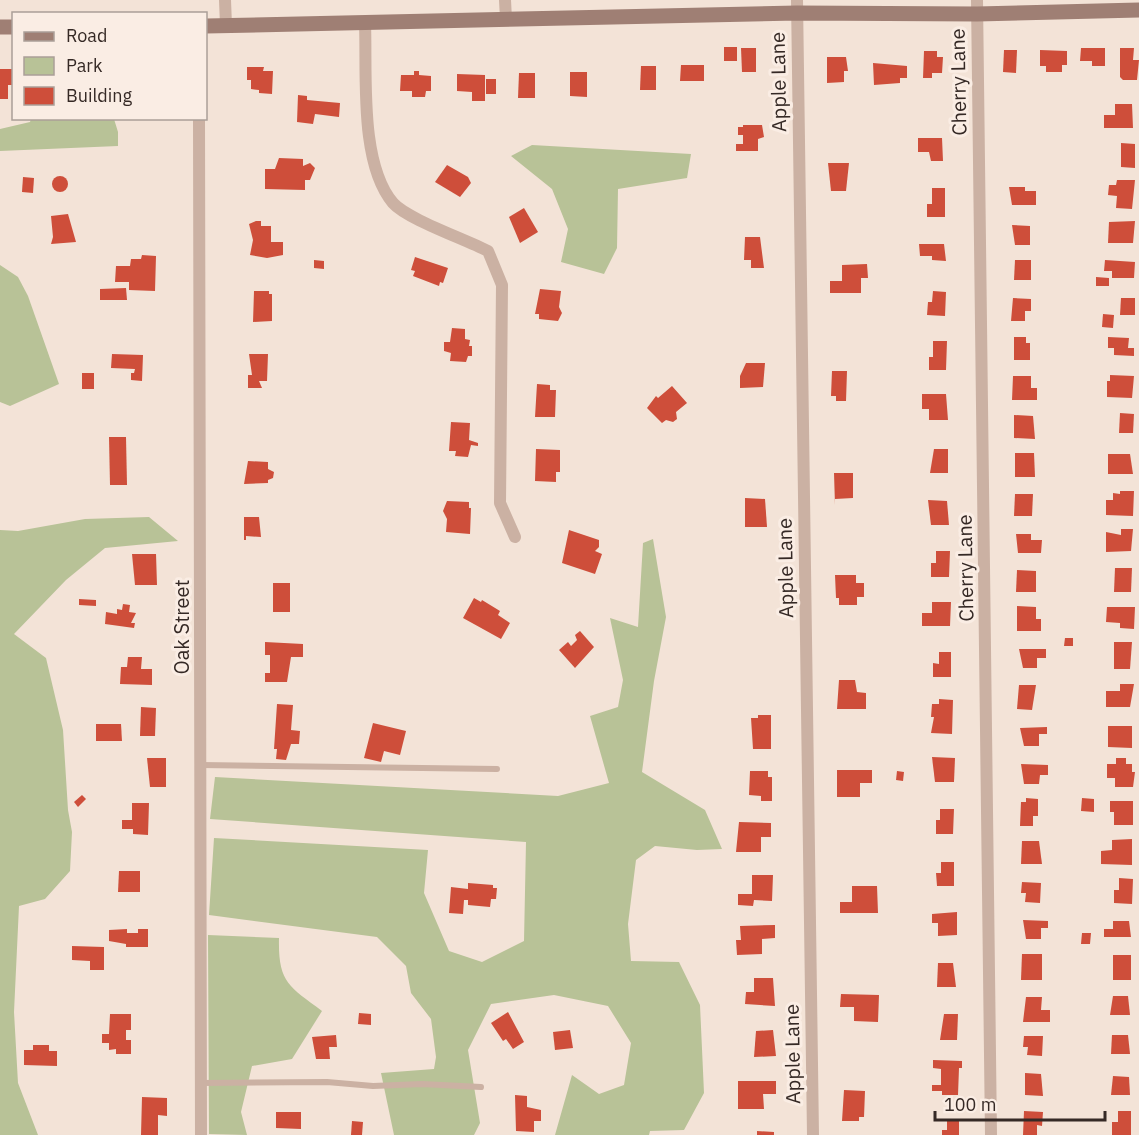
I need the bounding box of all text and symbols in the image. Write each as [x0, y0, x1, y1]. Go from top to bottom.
legend [12, 12, 207, 120]
text: Road [66, 24, 107, 47]
street label: Cherry Lane [944, 28, 972, 136]
street label: Apple Lane [764, 32, 792, 132]
text: Park [66, 54, 103, 77]
text: Building [66, 84, 133, 107]
street label: Cherry Lane [951, 514, 979, 622]
street label: Apple Lane [771, 518, 799, 618]
street label: Oak Street [168, 580, 195, 674]
street label: Apple Lane [778, 1004, 806, 1104]
scale bar [935, 1084, 1104, 1122]
text: 100 m [944, 1093, 996, 1116]

